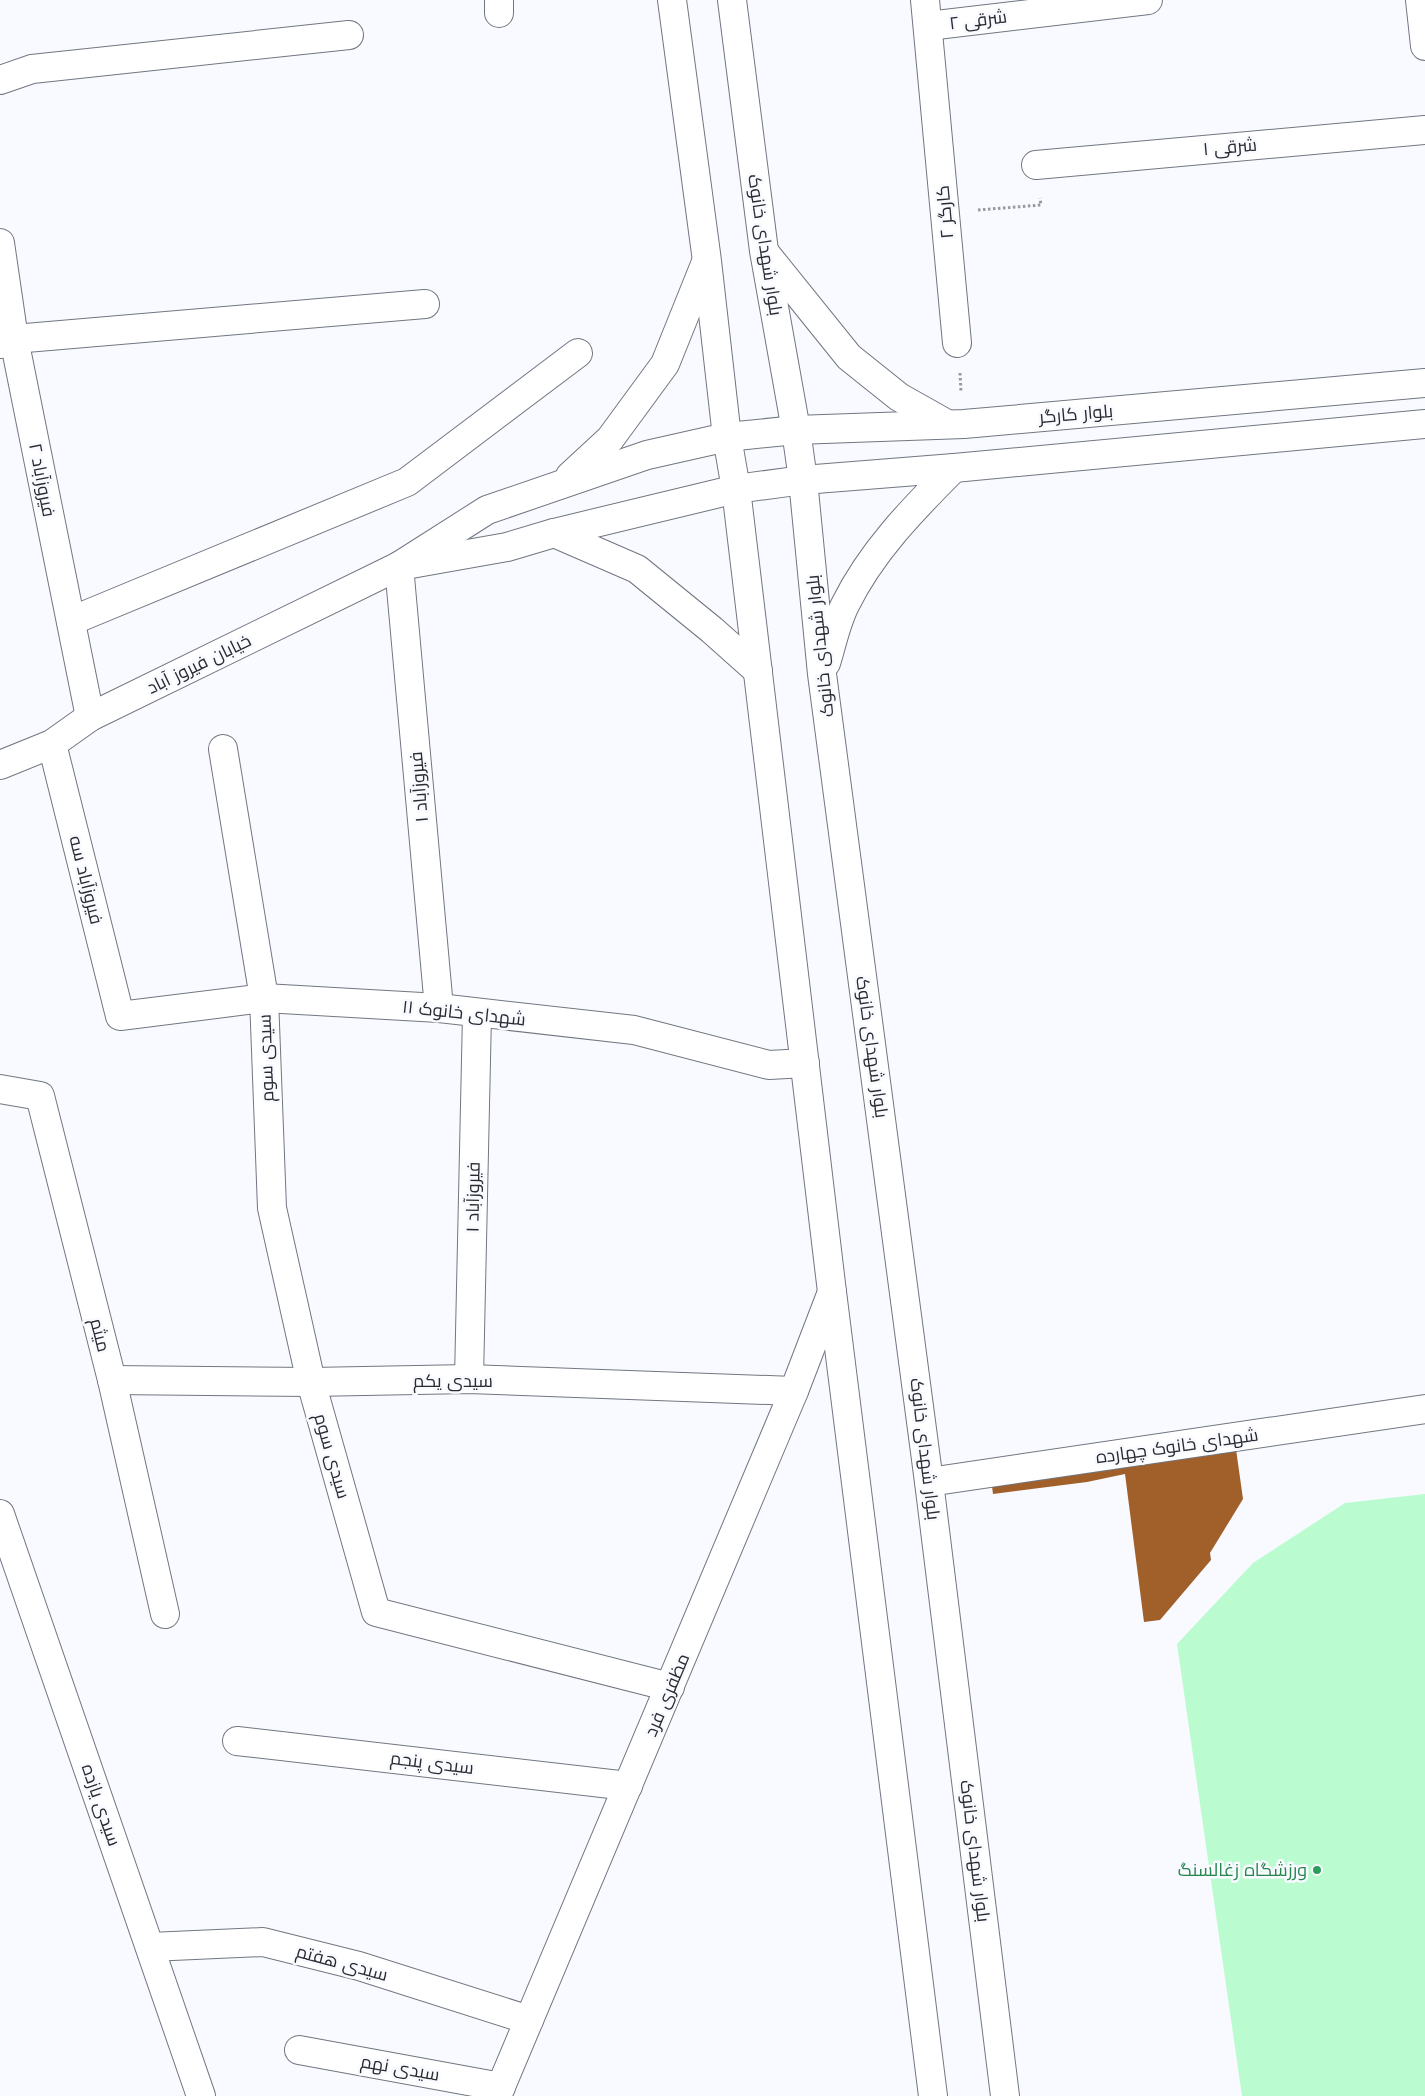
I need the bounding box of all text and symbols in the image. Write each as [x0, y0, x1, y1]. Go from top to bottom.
street label: شرقی ۲ [948, 4, 1008, 36]
street label: شرقی ۱ [1202, 132, 1258, 162]
street label: بلوار شهدای خانوک [741, 172, 789, 318]
street label: کارگر ۲ [930, 184, 960, 240]
street label: بلوار کارگر [1037, 398, 1114, 430]
street label: فیروزآباد ۲ [22, 441, 62, 519]
street label: بلوار شهدای خانوک [800, 573, 840, 719]
street label: خیابان فیروز آباد [142, 627, 256, 701]
street label: فیروزآباد ۱ [403, 751, 435, 823]
street label: فیروزآباد سه [62, 833, 110, 927]
street label: بلوار شهدای خانوک [849, 974, 895, 1120]
street label: شهدای خانوک ۱۱ [401, 994, 527, 1032]
street label: سیدی سوم [251, 1014, 281, 1102]
street label: فیروزآباد ۱ [459, 1161, 487, 1233]
street label: میثم [83, 1315, 117, 1355]
street label: سیدی یکم [413, 1368, 493, 1394]
street label: بلوار شهدای خانوک [903, 1376, 947, 1522]
street label: سیدی سوم [307, 1410, 357, 1502]
street label: شهدای خانوک چهارده [1094, 1422, 1260, 1470]
street label: مظفری فرد [638, 1649, 696, 1741]
street label: سیدی پنجم [389, 1745, 475, 1781]
street label: سیدی یازده [75, 1760, 127, 1850]
street label: بلوار شهدای خانوک [953, 1778, 997, 1924]
place label: ورزشگاه زغالسنگ [1178, 1857, 1307, 1883]
marker: ورزشگاه زغالسنگ [1311, 1864, 1323, 1876]
street label: سیدی هفتم [293, 1938, 391, 1988]
street label: سیدی نهم [358, 2048, 442, 2088]

